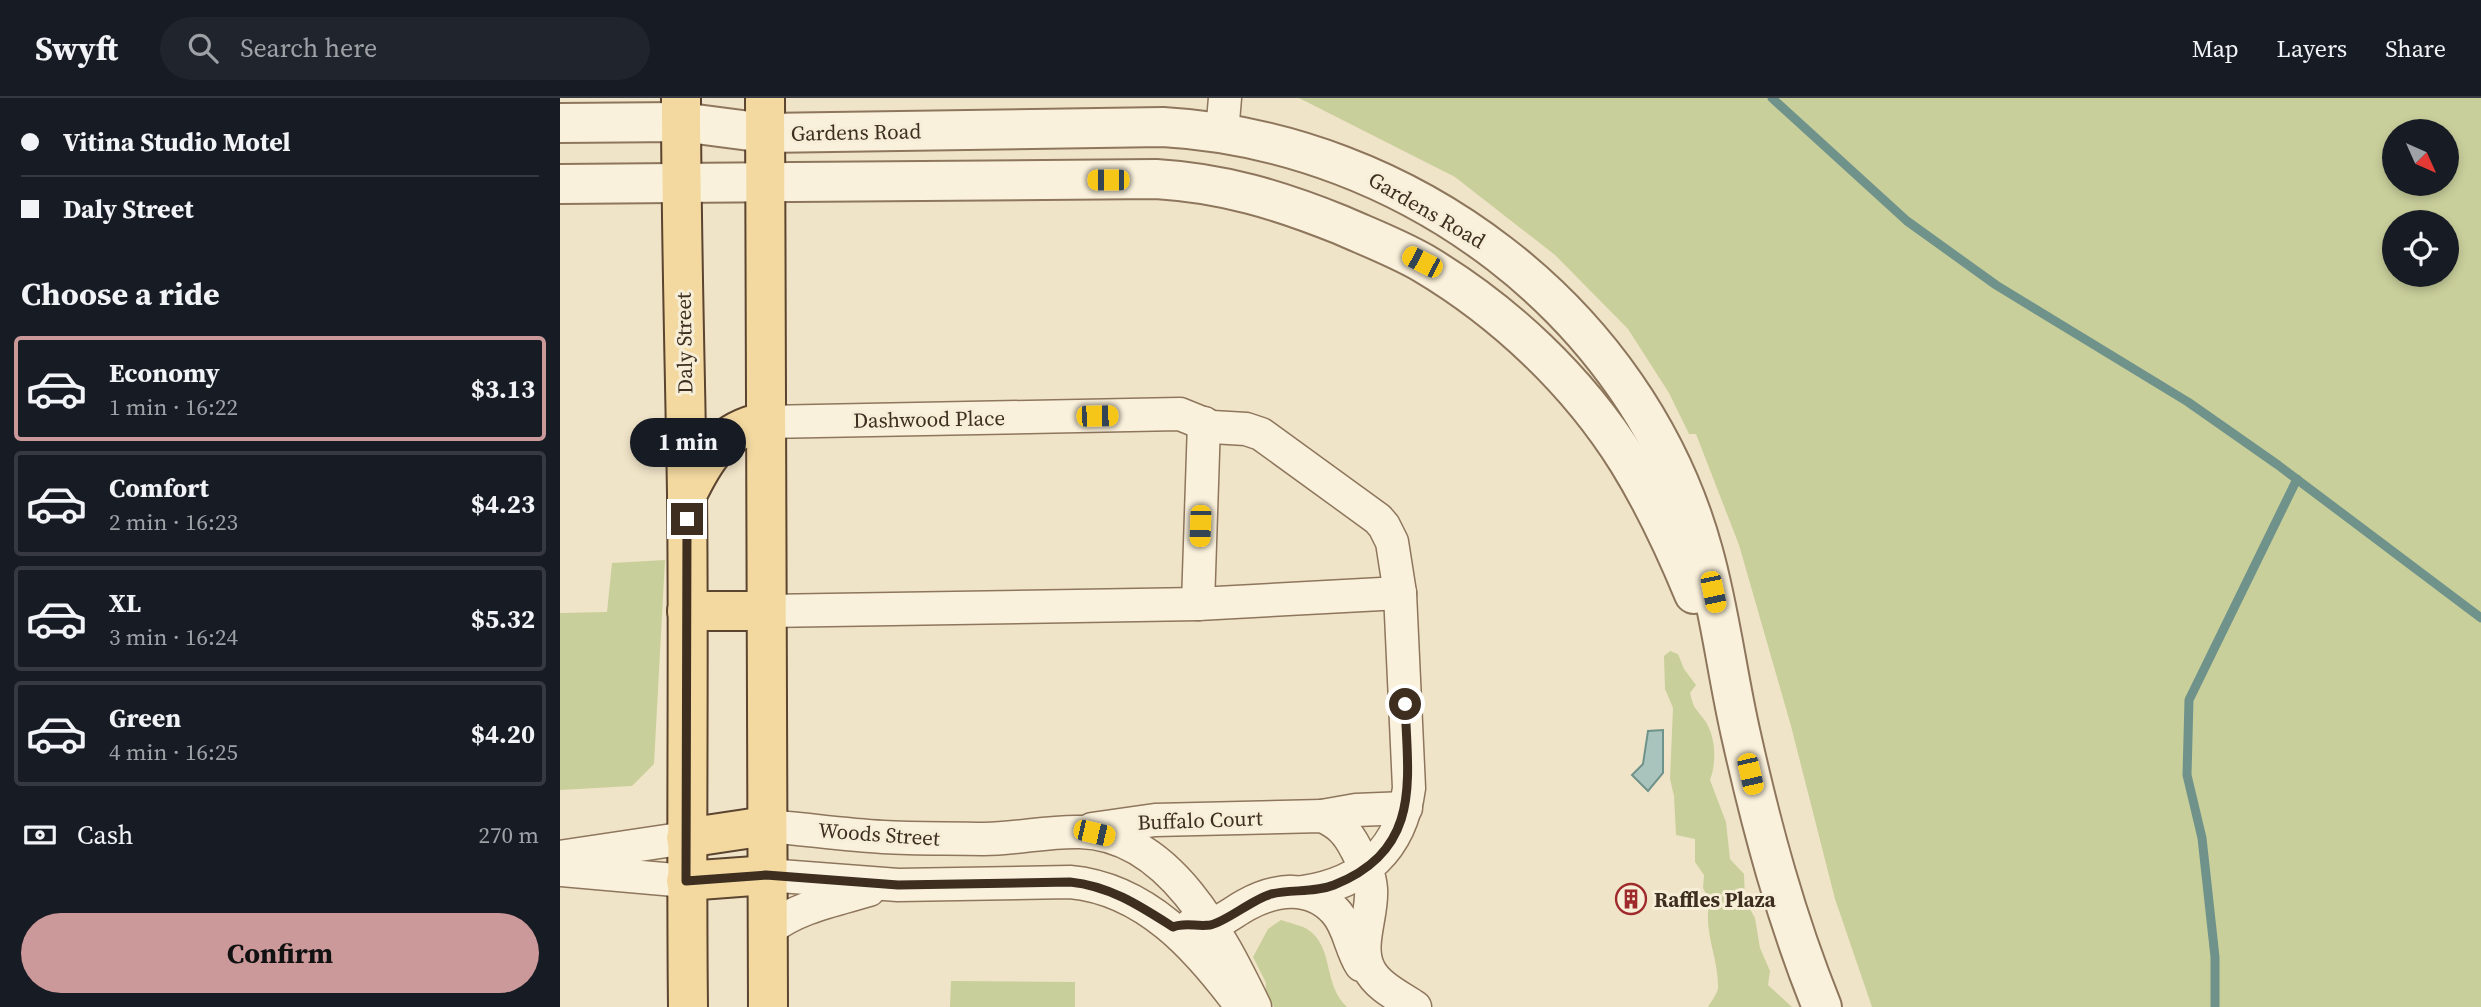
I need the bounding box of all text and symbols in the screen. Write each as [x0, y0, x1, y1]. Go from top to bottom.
search box [160, 17, 650, 80]
text: Swyft [35, 26, 118, 71]
icon: search [184, 29, 222, 67]
text: Search here [240, 30, 377, 66]
text: Map [2192, 32, 2239, 65]
text: Layers [2277, 32, 2347, 65]
text: Share [2385, 32, 2446, 65]
street label: Gardens Road [790, 116, 922, 148]
north arrow [2382, 119, 2459, 196]
map controls [2382, 119, 2459, 287]
text: Vitina Studio Motel [63, 124, 291, 160]
street label: Gardens Road [1363, 165, 1491, 255]
car [1088, 170, 1130, 191]
text: Daly Street [63, 191, 194, 227]
button: locate [2382, 210, 2459, 287]
car [1399, 243, 1446, 281]
text: Choose a ride [21, 272, 220, 316]
street label: Daly Street [669, 292, 699, 394]
text: Economy [109, 355, 220, 391]
icon: car [25, 357, 88, 420]
text: $3.13 [471, 371, 535, 407]
text: 1 min · 16:22 [109, 391, 238, 423]
street label: Dashwood Place [853, 403, 1005, 435]
car [1076, 405, 1119, 427]
callout: 1 min [629, 418, 745, 466]
text: 1 min [658, 426, 718, 458]
text: Comfort [109, 470, 209, 506]
icon: car [25, 472, 88, 535]
text: $4.23 [471, 486, 535, 522]
route end [671, 503, 703, 535]
car [1189, 505, 1212, 547]
text: 2 min · 16:23 [109, 506, 238, 538]
car [1699, 569, 1728, 615]
text: XL [109, 585, 141, 621]
icon: car [25, 587, 88, 650]
text: $5.32 [471, 601, 535, 637]
text: 3 min · 16:24 [109, 621, 238, 653]
route start [1389, 688, 1421, 720]
text: Green [109, 700, 181, 736]
icon: car [25, 702, 88, 765]
text: $4.20 [471, 716, 535, 752]
text: 4 min · 16:25 [109, 736, 238, 768]
car [1736, 751, 1765, 797]
street label: Buffalo Court [1137, 803, 1263, 837]
street label: Woods Street [817, 815, 941, 853]
icon: cash [21, 816, 59, 854]
text: Cash [77, 817, 133, 853]
car [1072, 818, 1117, 848]
text: 270 m [478, 819, 539, 851]
building icon: Raffles Plaza [1614, 882, 1648, 916]
place label: Raffles Plaza [1654, 885, 1776, 914]
button: Confirm [21, 913, 539, 993]

